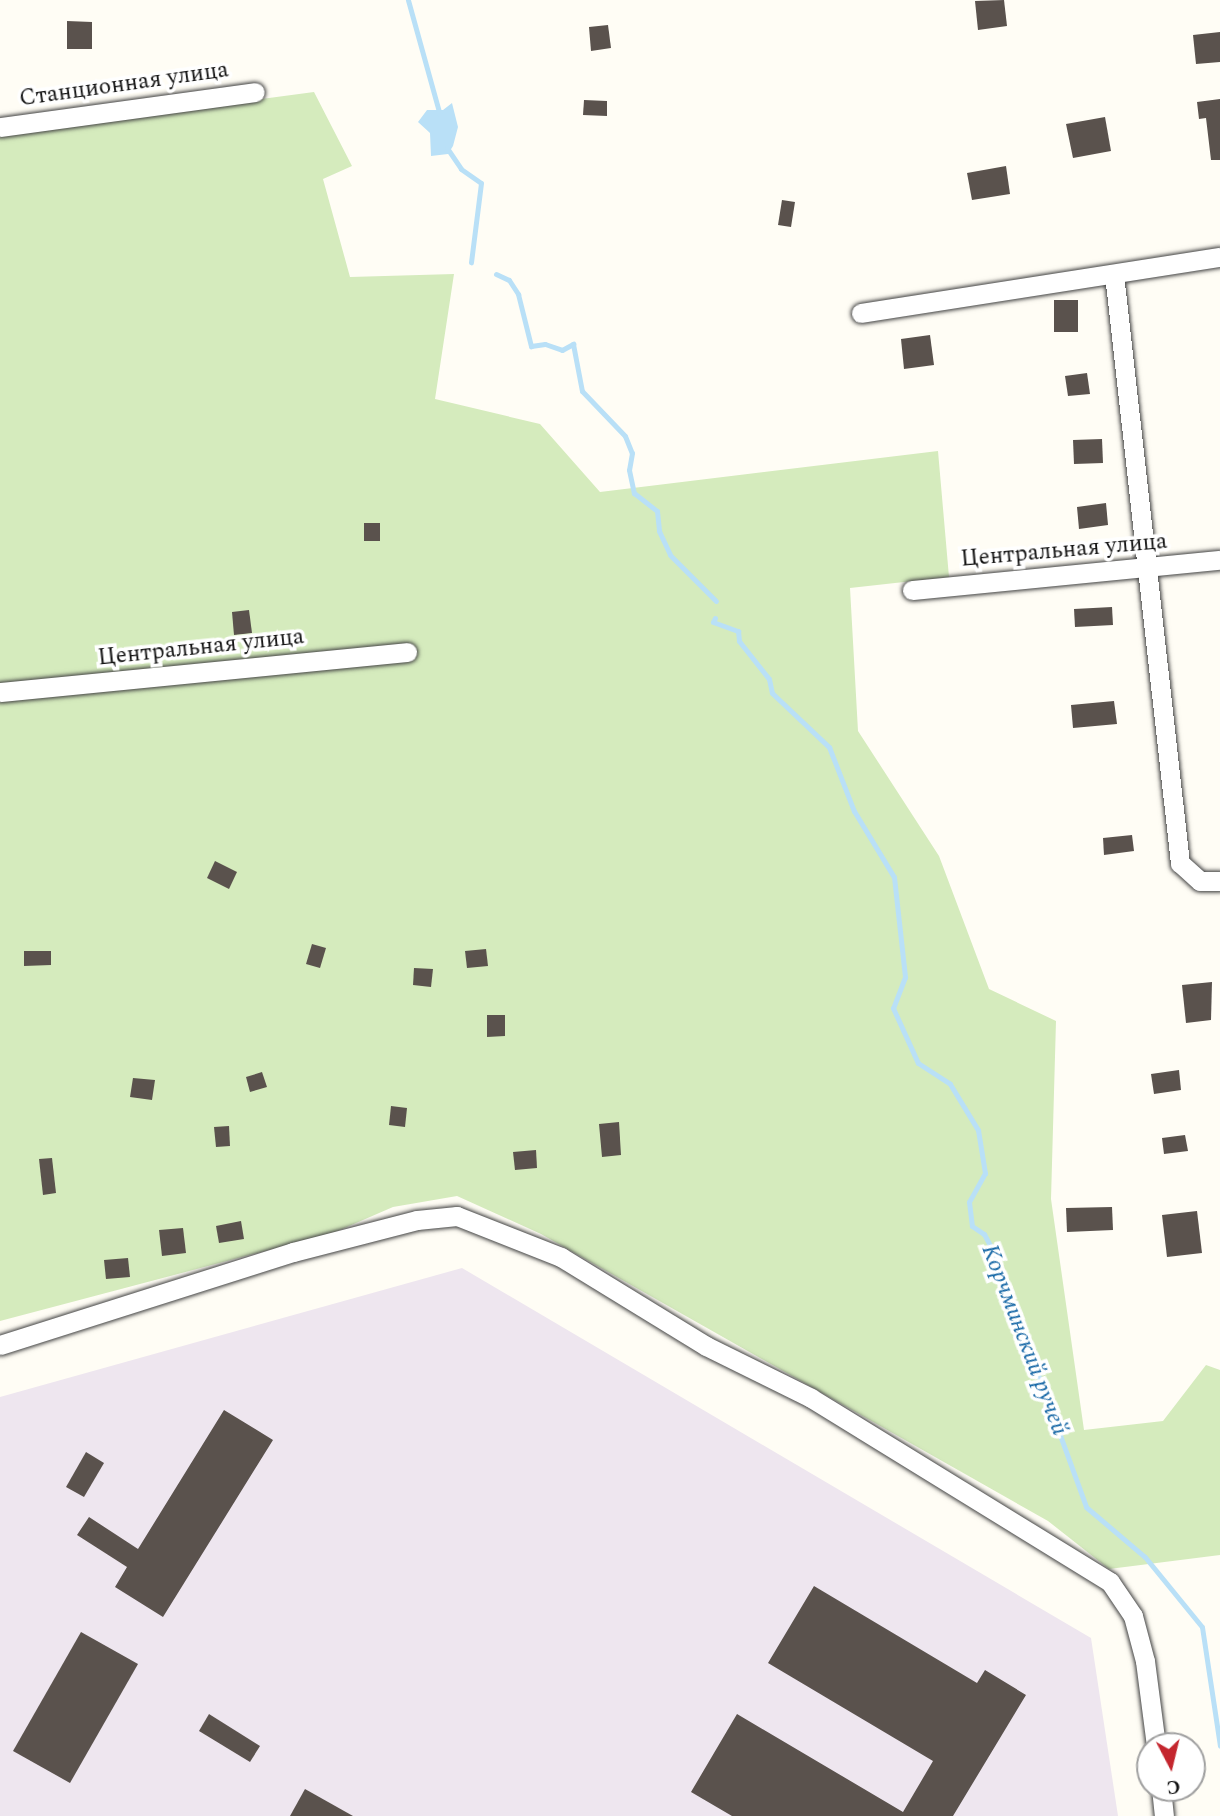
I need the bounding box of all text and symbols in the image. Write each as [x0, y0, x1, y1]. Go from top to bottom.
street label: Станционная улица [18, 57, 230, 113]
street label: Центральная улица [960, 528, 1168, 574]
street label: Центральная улица [96, 623, 306, 673]
water label: Корчминский ручей [974, 1241, 1074, 1439]
north arrow [1136, 1732, 1206, 1802]
text: С [1165, 1771, 1182, 1802]

